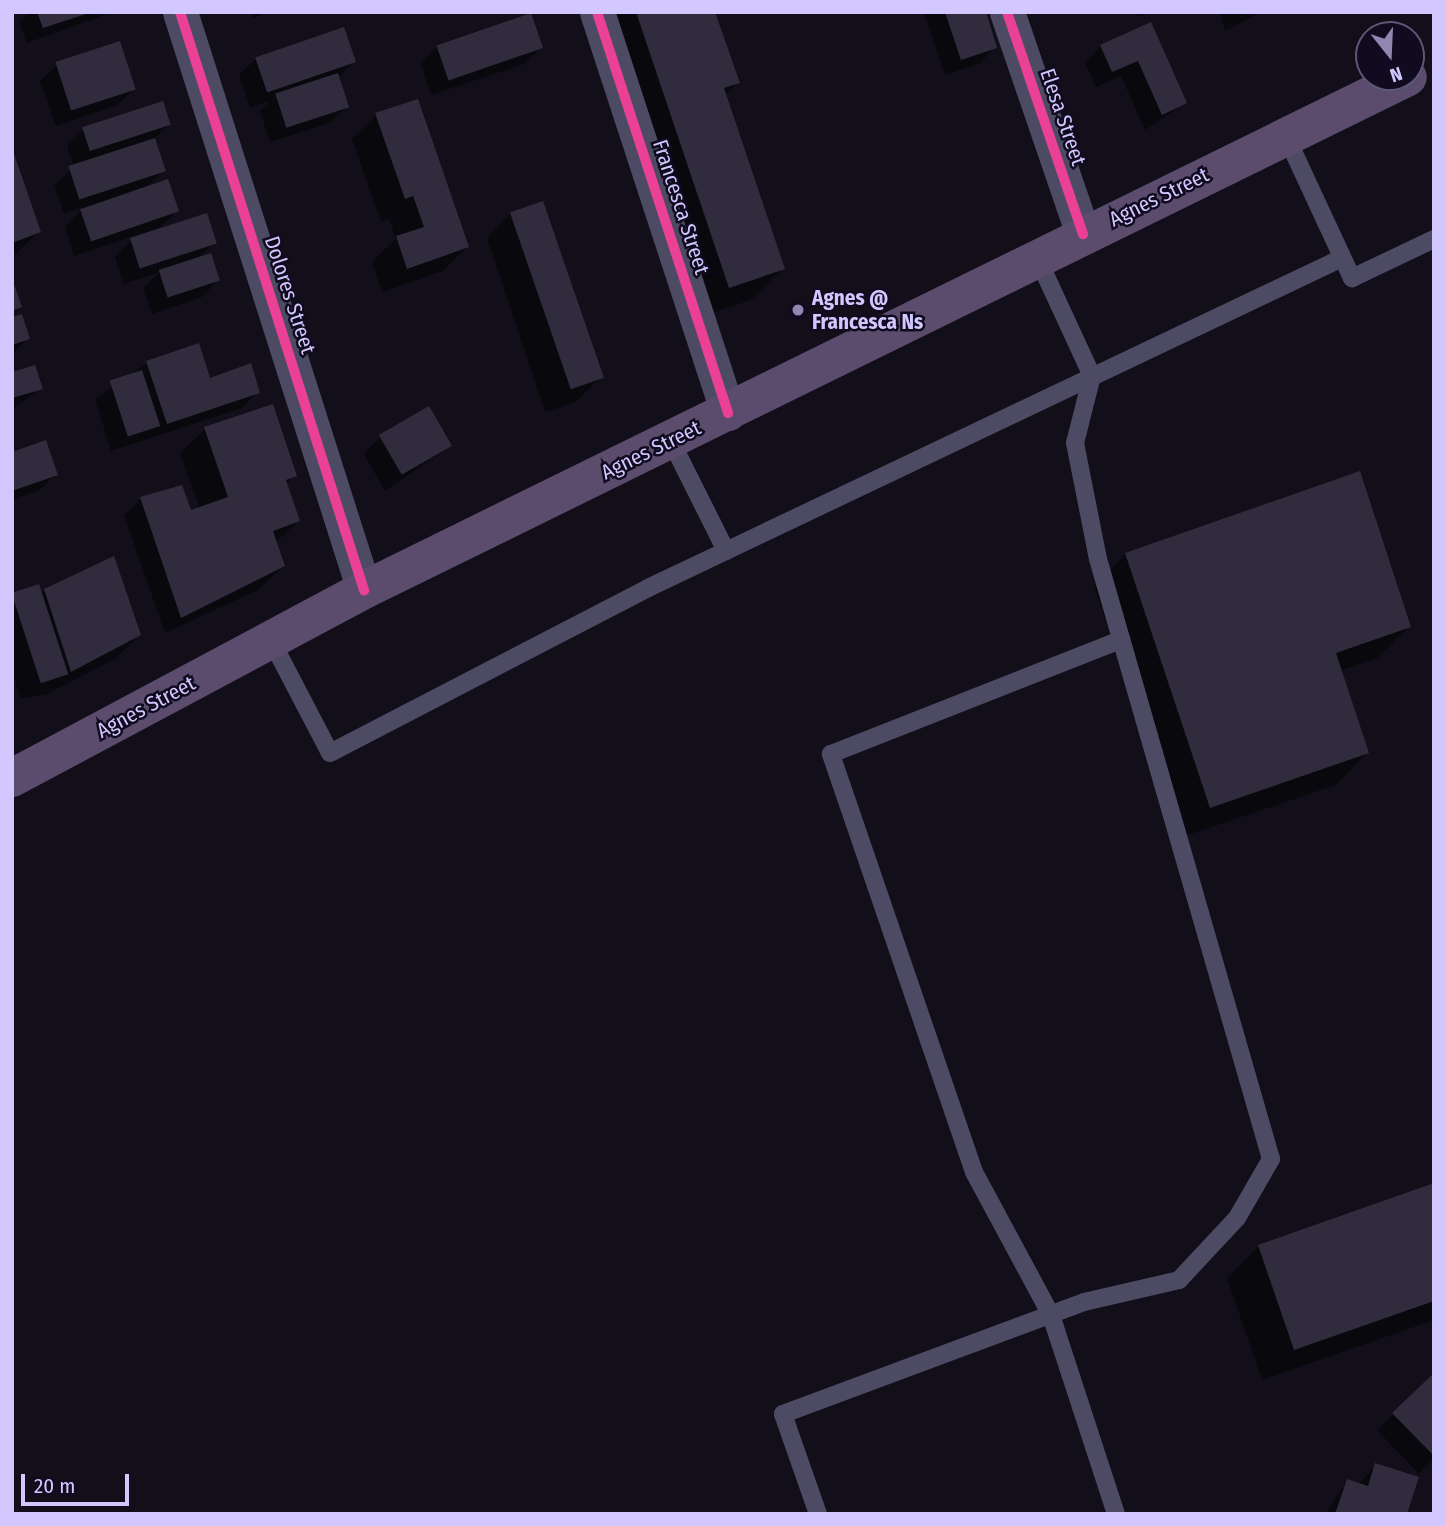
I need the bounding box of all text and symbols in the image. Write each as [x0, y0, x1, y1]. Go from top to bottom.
north arrow [1355, 21, 1425, 91]
text: N [1387, 62, 1405, 87]
street label: Elesa Street [1035, 65, 1091, 169]
street label: Francesca Street [647, 136, 715, 278]
street label: Agnes Street [1105, 162, 1213, 232]
street label: Dolores Street [259, 233, 321, 357]
place label: Agnes @ Francesca Ns [812, 285, 923, 335]
marker: Agnes @ Francesca Ns [790, 302, 806, 318]
street label: Agnes Street [597, 415, 705, 485]
street label: Agnes Street [92, 671, 200, 743]
scale bar [24, 1460, 133, 1504]
text: 20 m [34, 1473, 75, 1499]

